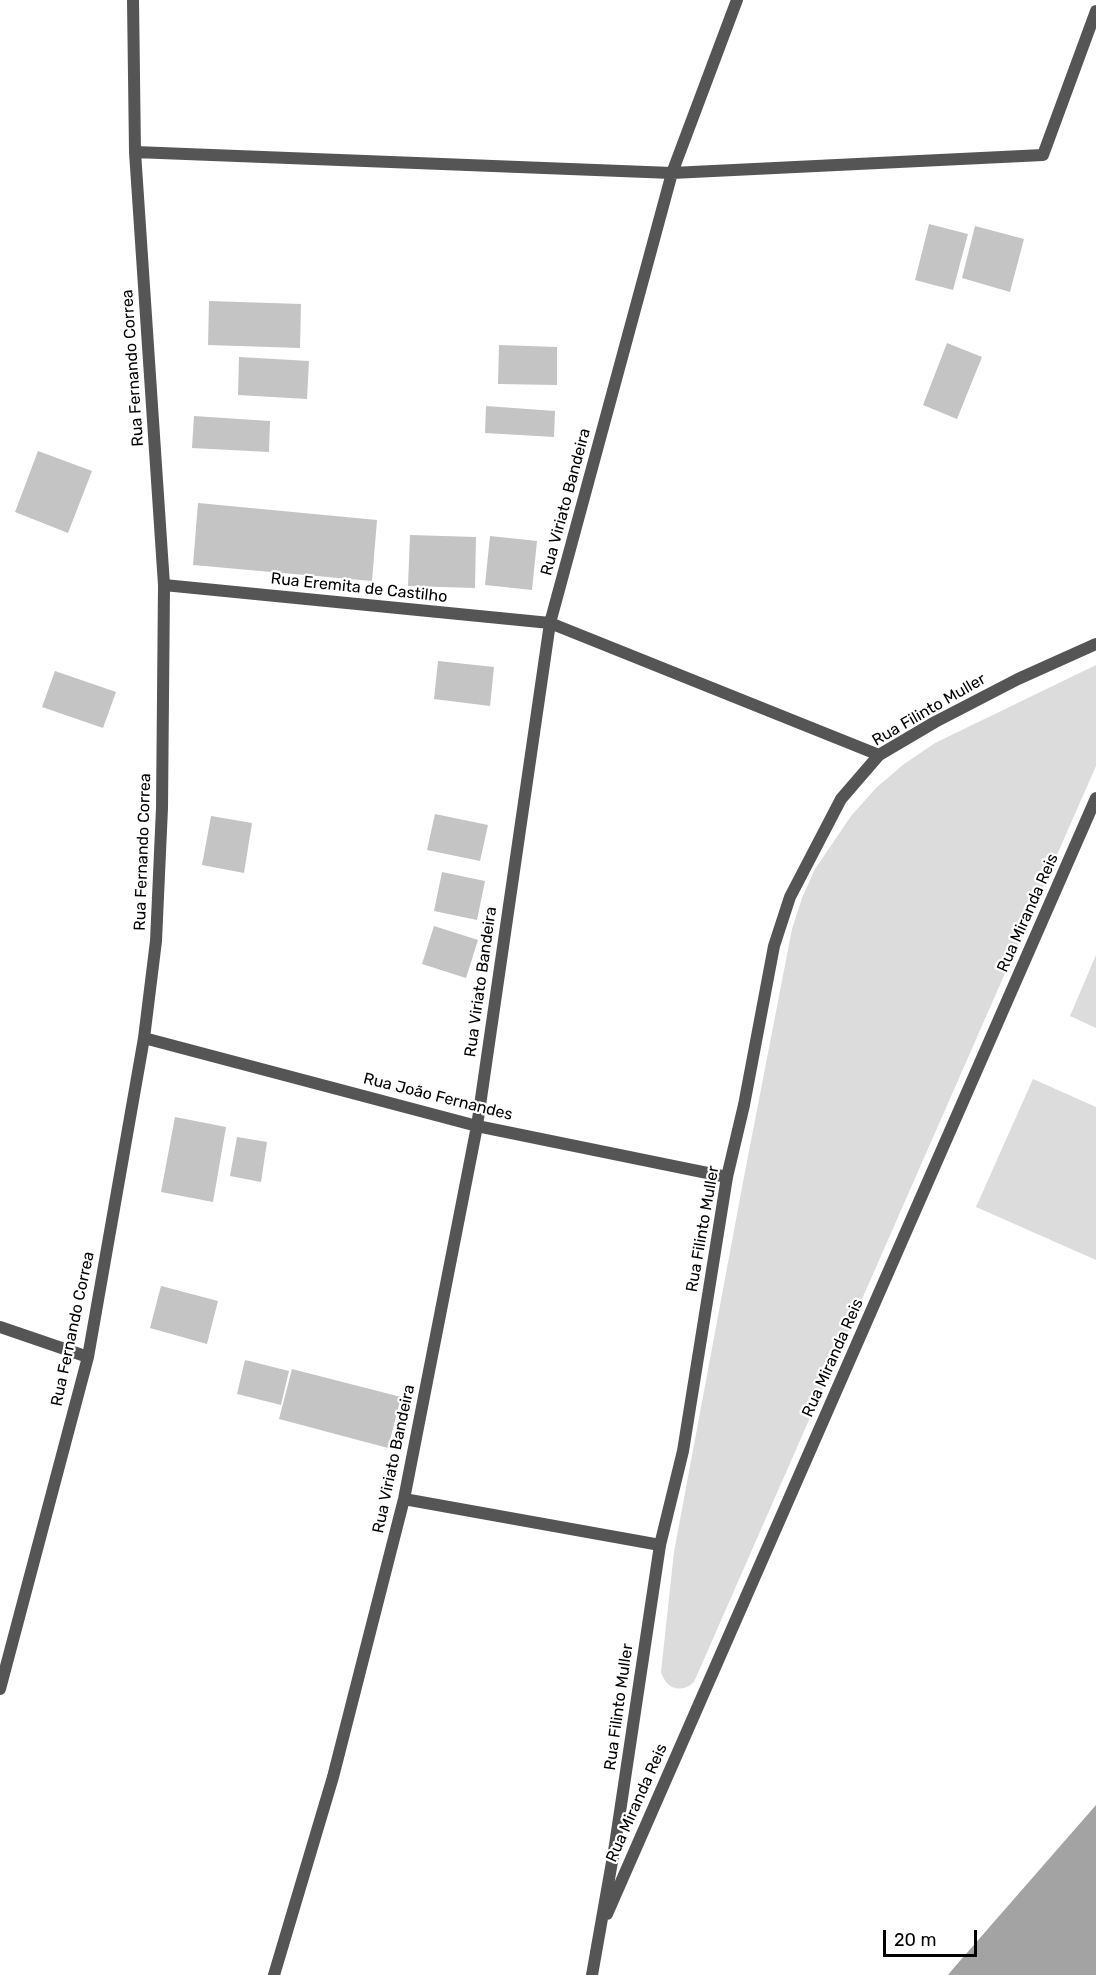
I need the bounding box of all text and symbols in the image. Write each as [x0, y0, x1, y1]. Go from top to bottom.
street label: Rua Fernando Correa [118, 289, 148, 447]
street label: Rua Viriato Bandeira [537, 426, 595, 578]
street label: Rua Eremita de Castilho [270, 569, 448, 607]
street label: Rua Filinto Muller [869, 670, 989, 750]
street label: Rua Fernando Correa [131, 773, 155, 931]
street label: Rua Miranda Reis [993, 851, 1063, 975]
street label: Rua Viriato Bandeira [461, 906, 501, 1058]
street label: Rua João Fernandes [361, 1069, 515, 1125]
street label: Rua Filinto Muller [682, 1164, 724, 1294]
street label: Rua Fernando Correa [47, 1250, 99, 1408]
street label: Rua Miranda Reis [798, 1296, 868, 1420]
street label: Rua Viriato Bandeira [369, 1383, 419, 1535]
street label: Rua Filinto Muller [601, 1642, 637, 1772]
street label: Rua Miranda Reis [602, 1741, 672, 1865]
scale bar [886, 1918, 980, 1956]
text: 20 m [894, 1929, 936, 1951]

